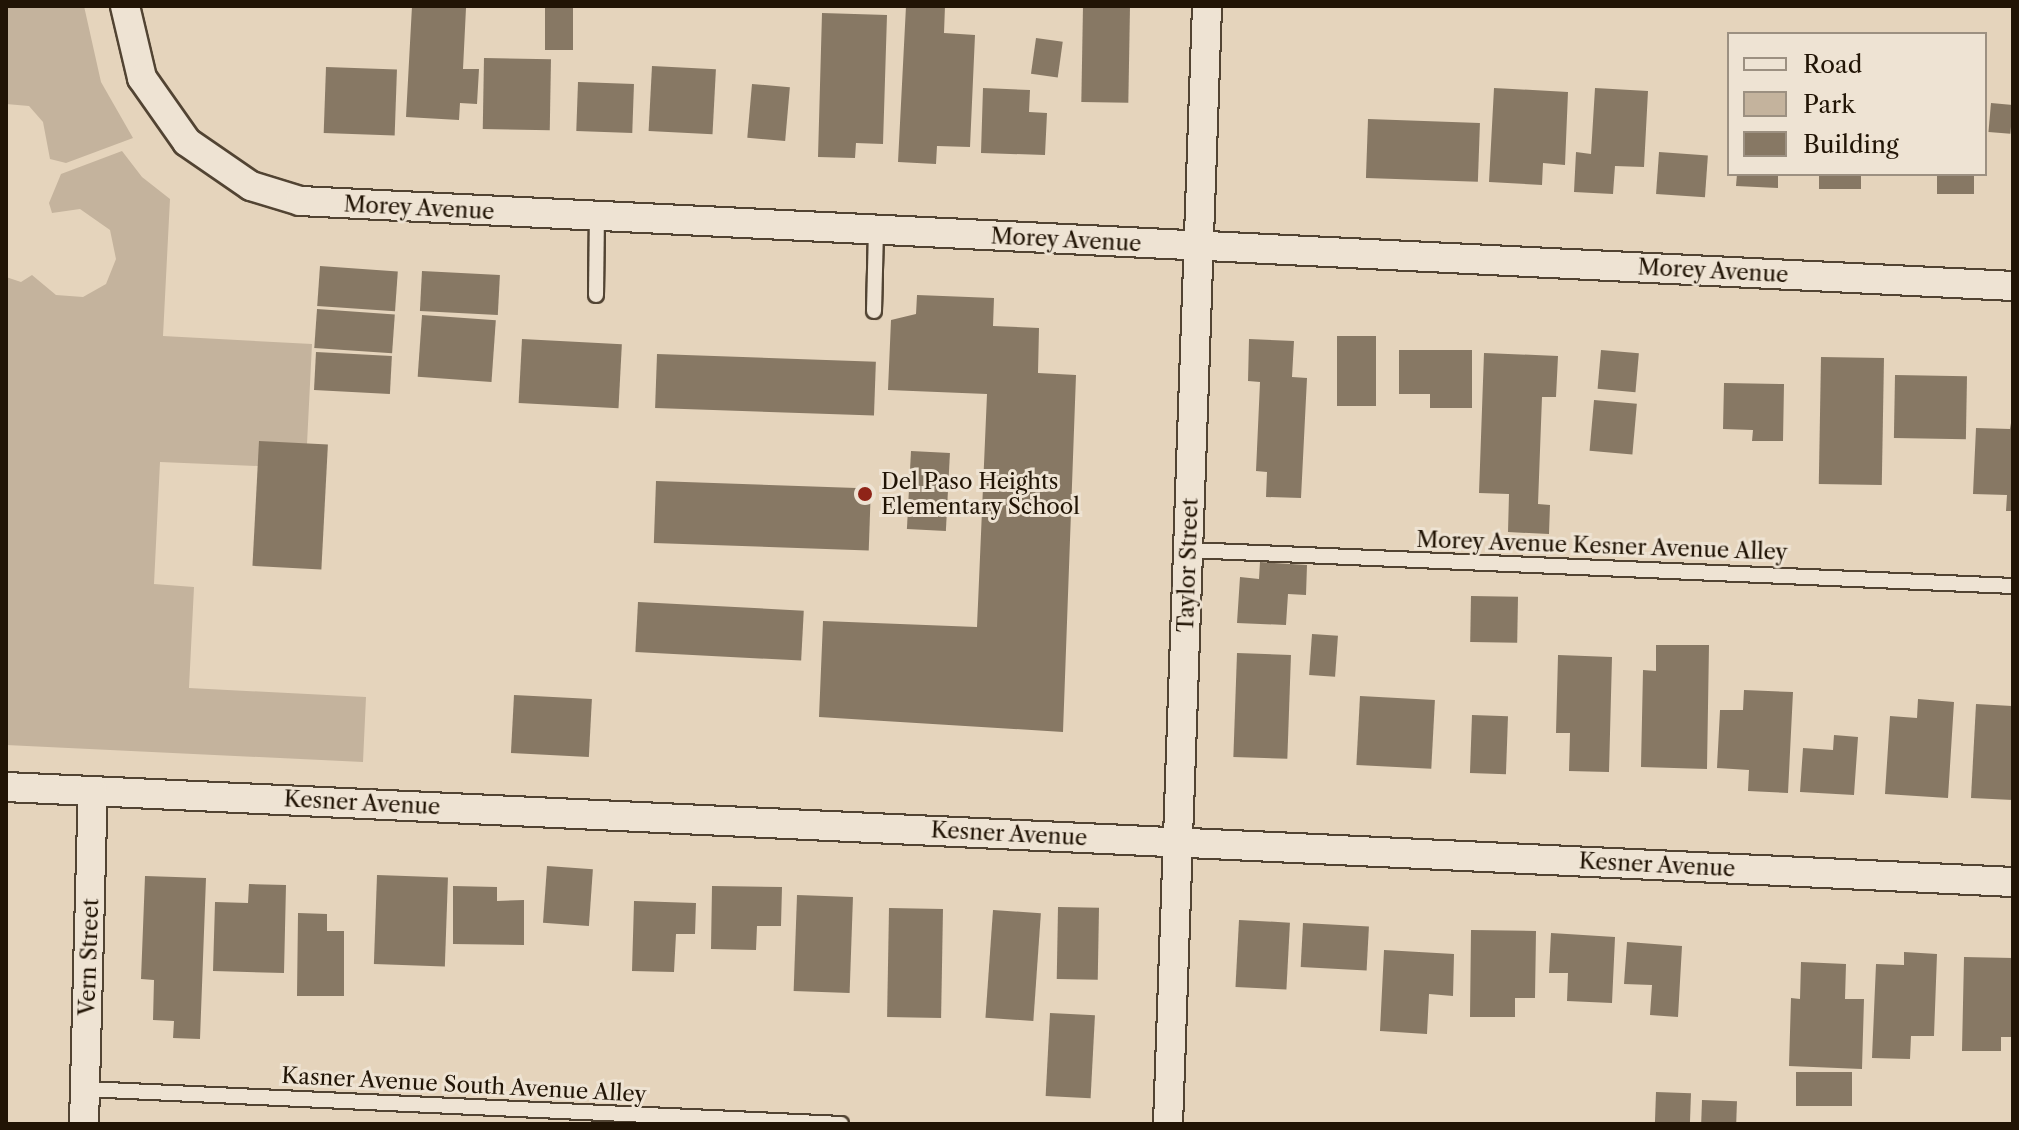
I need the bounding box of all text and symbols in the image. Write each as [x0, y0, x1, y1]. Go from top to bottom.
legend [1727, 32, 1987, 176]
text: Road [1803, 50, 1862, 79]
text: Park [1803, 90, 1855, 119]
text: Building [1803, 130, 1899, 159]
street label: Morey Avenue [342, 191, 496, 225]
street label: Morey Avenue [989, 223, 1143, 257]
street label: Morey Avenue [1636, 254, 1790, 288]
place label: Del Paso Heights Elementary School [881, 468, 1080, 520]
marker: Del Paso Heights Elementary School [856, 485, 874, 503]
street label: Taylor Street [1172, 497, 1204, 633]
street label: Morey Avenue Kesner Avenue Alley [1414, 526, 1790, 566]
street label: Kesner Avenue [282, 786, 442, 820]
street label: Kesner Avenue [929, 817, 1089, 851]
street label: Kesner Avenue [1577, 848, 1737, 882]
street label: Vern Street [74, 898, 104, 1016]
street label: Kasner Avenue South Avenue Alley [279, 1062, 649, 1108]

